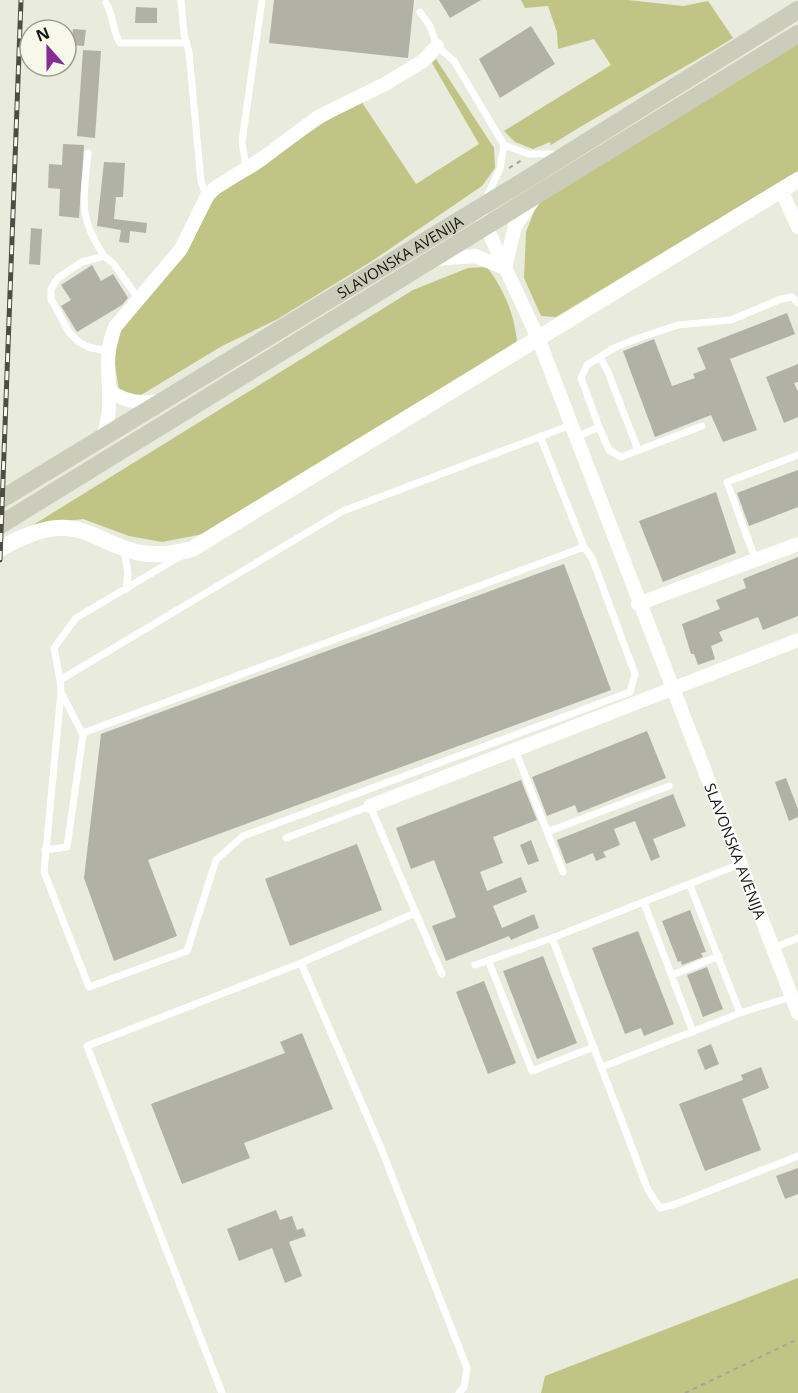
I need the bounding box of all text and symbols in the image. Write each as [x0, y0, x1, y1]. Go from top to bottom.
north arrow [18, 18, 78, 78]
text: N [33, 21, 53, 47]
street label: SLAVONSKA AVENIJA [333, 210, 467, 303]
street label: SLAVONSKA AVENIJA [700, 780, 771, 922]

